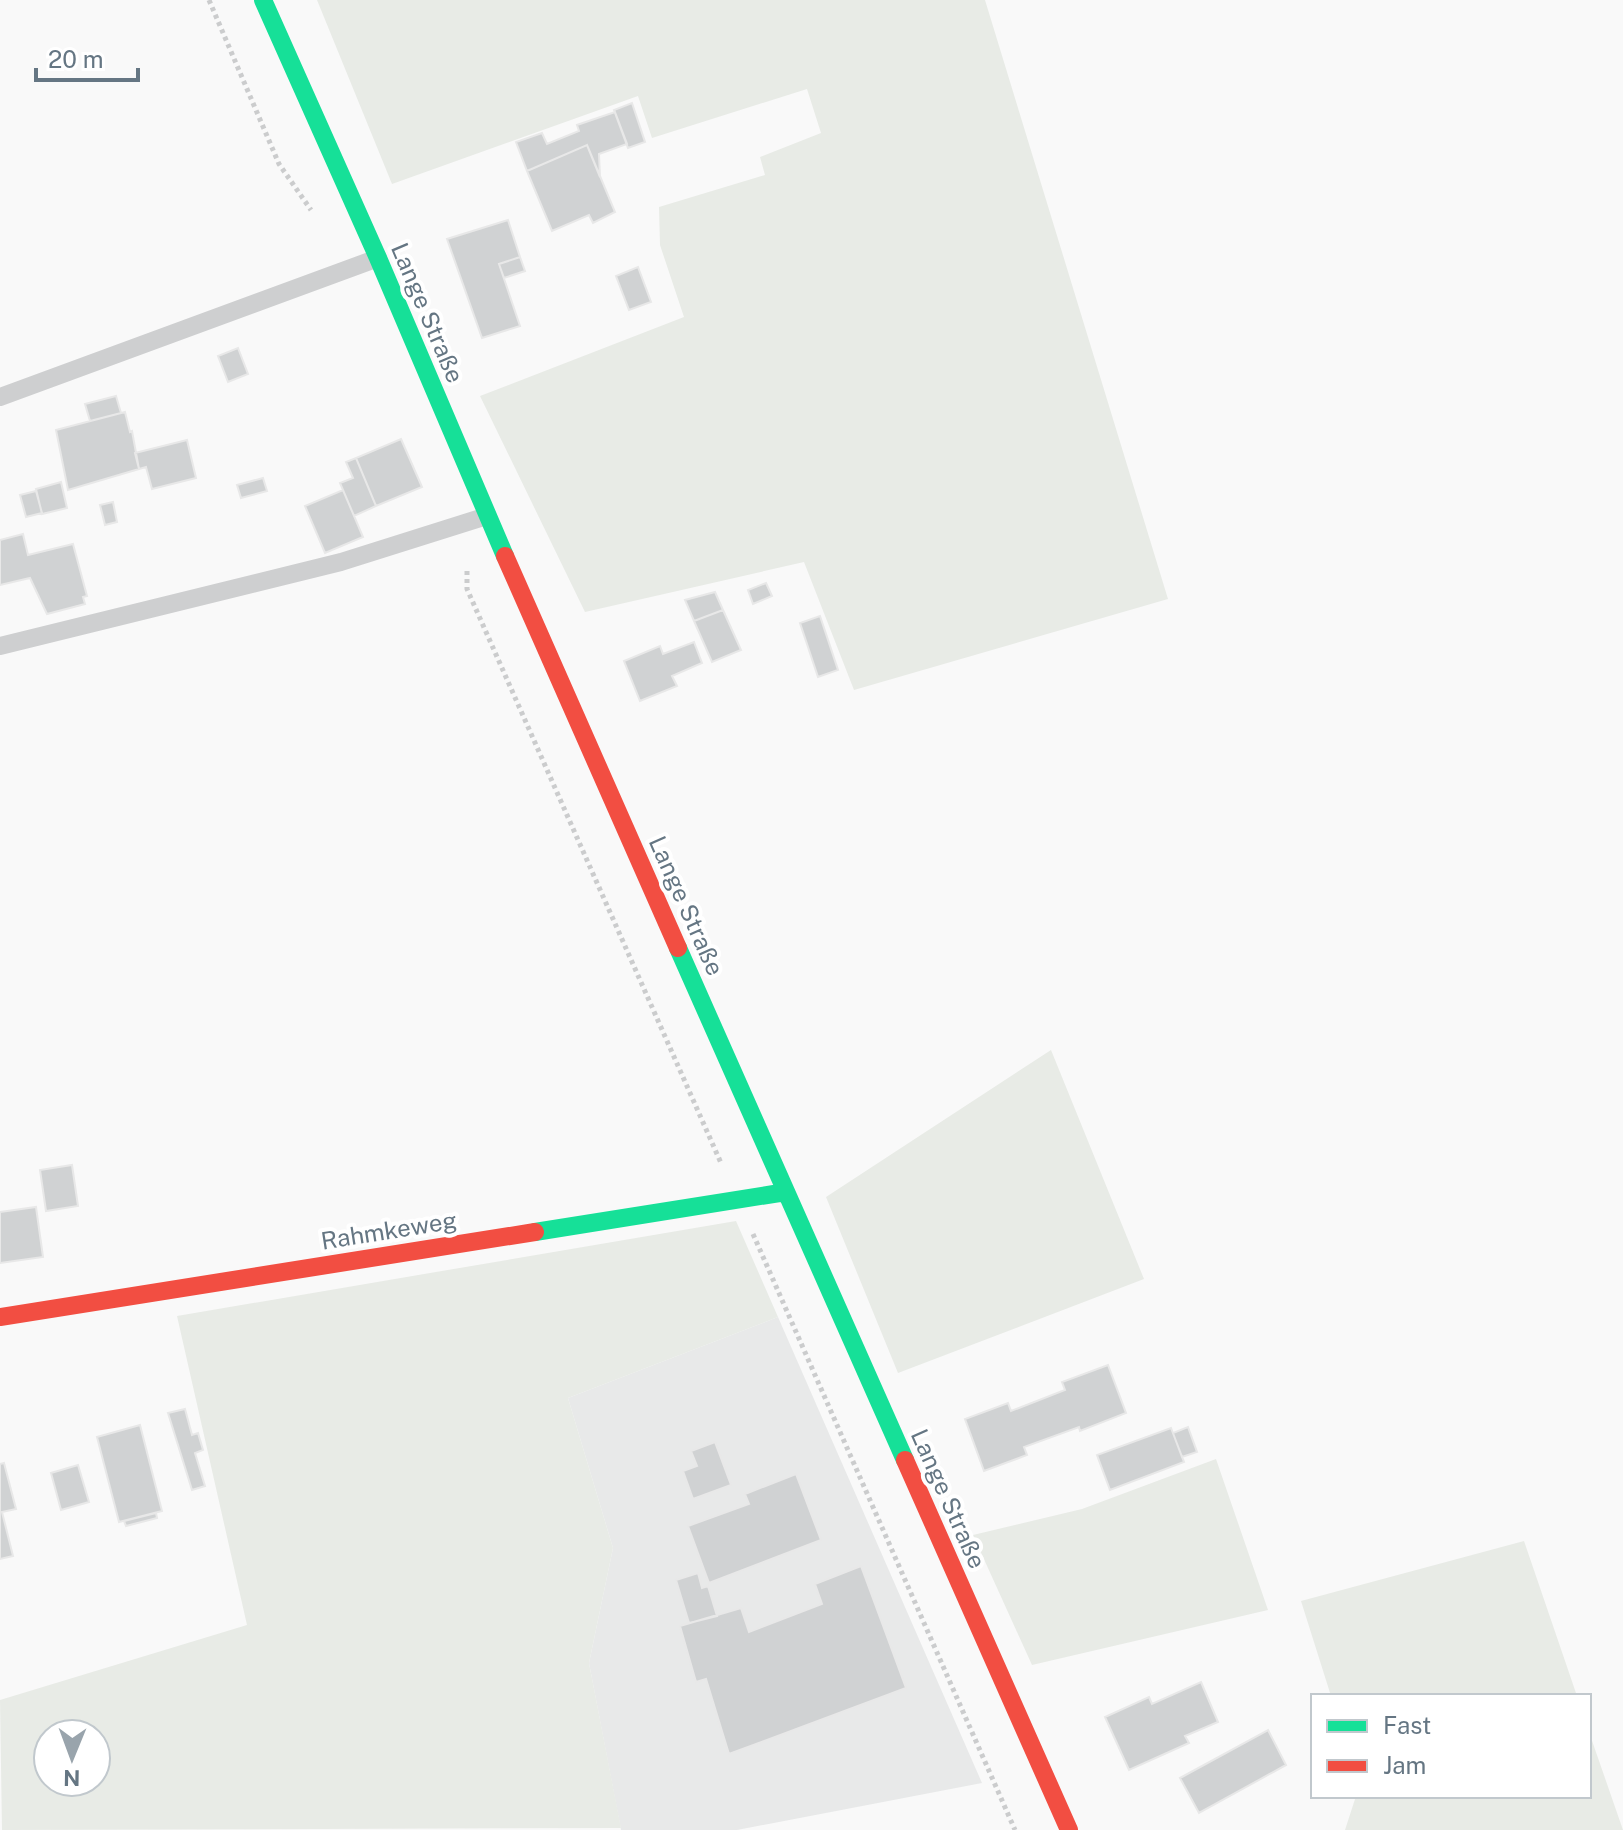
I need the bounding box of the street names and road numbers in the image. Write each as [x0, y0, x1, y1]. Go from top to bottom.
street label: Lange Straße [386, 238, 470, 387]
street label: Lange Straße [644, 832, 730, 979]
street label: Rahmkeweg [319, 1205, 459, 1255]
street label: Lange Straße [906, 1425, 992, 1572]

